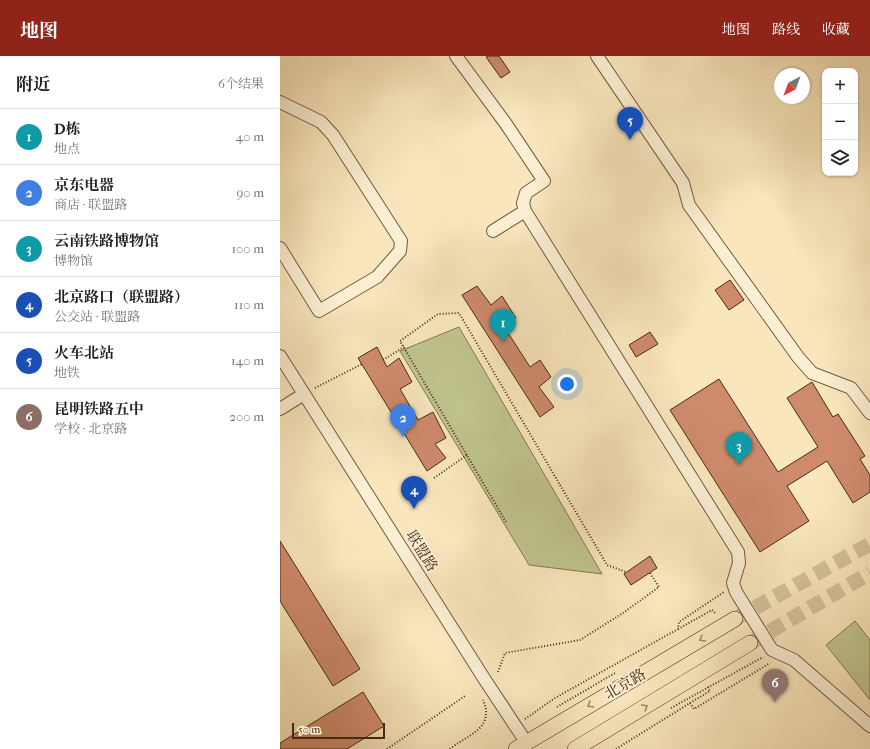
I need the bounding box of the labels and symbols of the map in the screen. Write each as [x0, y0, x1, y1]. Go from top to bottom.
north arrow [774, 68, 810, 104]
pin: 5 [617, 107, 643, 140]
pin: 1 [490, 309, 516, 342]
your location [557, 374, 577, 394]
pin: 2 [390, 404, 416, 437]
pin: 3 [726, 432, 752, 465]
pin: 4 [401, 476, 427, 509]
street label: 联盟路 [402, 527, 442, 575]
one-way arrow [699, 635, 706, 642]
street label: 北京路 [601, 665, 649, 703]
pin: 6 [762, 669, 788, 702]
one-way arrow [587, 701, 594, 708]
one-way arrow [641, 704, 648, 712]
scale bar [292, 721, 385, 740]

